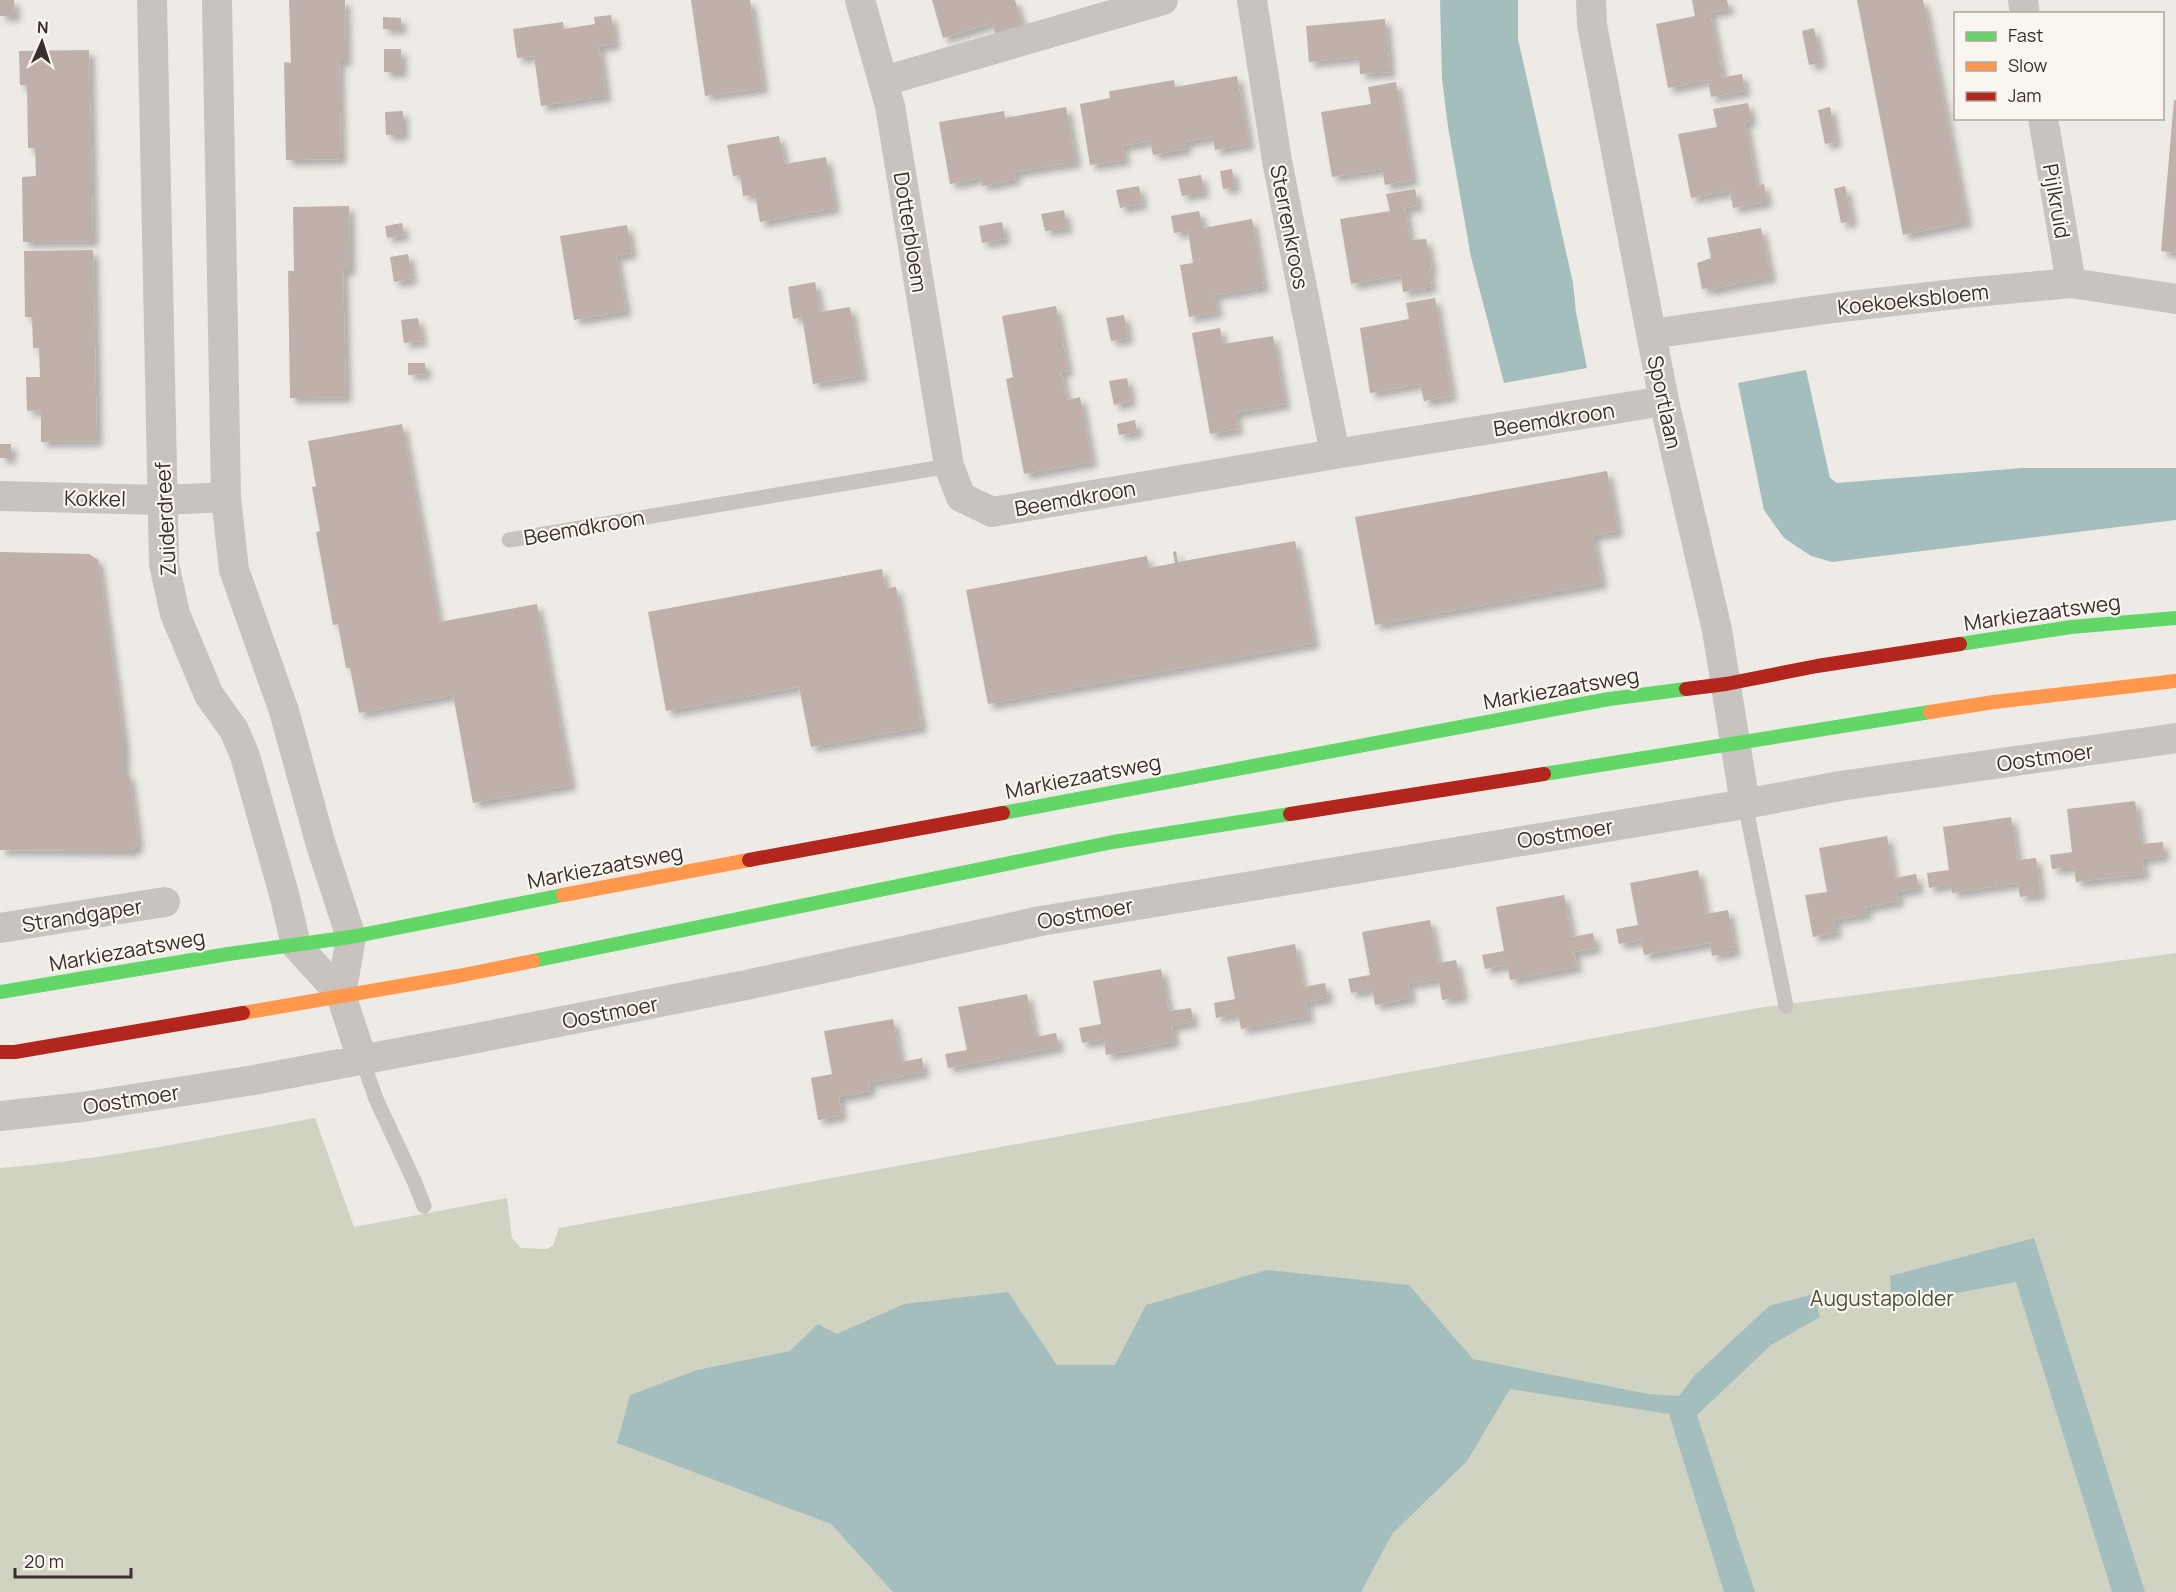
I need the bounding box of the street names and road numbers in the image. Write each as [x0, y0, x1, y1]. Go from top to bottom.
street label: Pijlkruid [2037, 161, 2077, 241]
street label: Sterrenkroos [1264, 162, 1316, 292]
street label: Dotterbloem [888, 170, 934, 294]
street label: Koekoeksbloem [1836, 277, 1990, 321]
street label: Sportlaan [1641, 353, 1689, 451]
street label: Beemdkroon [1491, 396, 1617, 442]
street label: Zuiderdreef [148, 461, 182, 577]
street label: Beemdkroon [1012, 474, 1138, 522]
street label: Kokkel [64, 483, 126, 513]
street label: Beemdkroon [521, 503, 647, 551]
street label: Markiezaatsweg [1962, 587, 2122, 637]
street label: Markiezaatsweg [1481, 661, 1641, 715]
street label: Oostmoer [1995, 736, 2095, 778]
street label: Markiezaatsweg [1003, 747, 1163, 805]
street label: Oostmoer [1515, 812, 1615, 854]
street label: Markiezaatsweg [525, 837, 685, 895]
street label: Oostmoer [1035, 891, 1136, 935]
street label: Strandgaper [20, 892, 145, 938]
street label: Markiezaatsweg [47, 923, 207, 977]
street label: Oostmoer [560, 989, 661, 1035]
street label: Oostmoer [81, 1078, 181, 1120]

